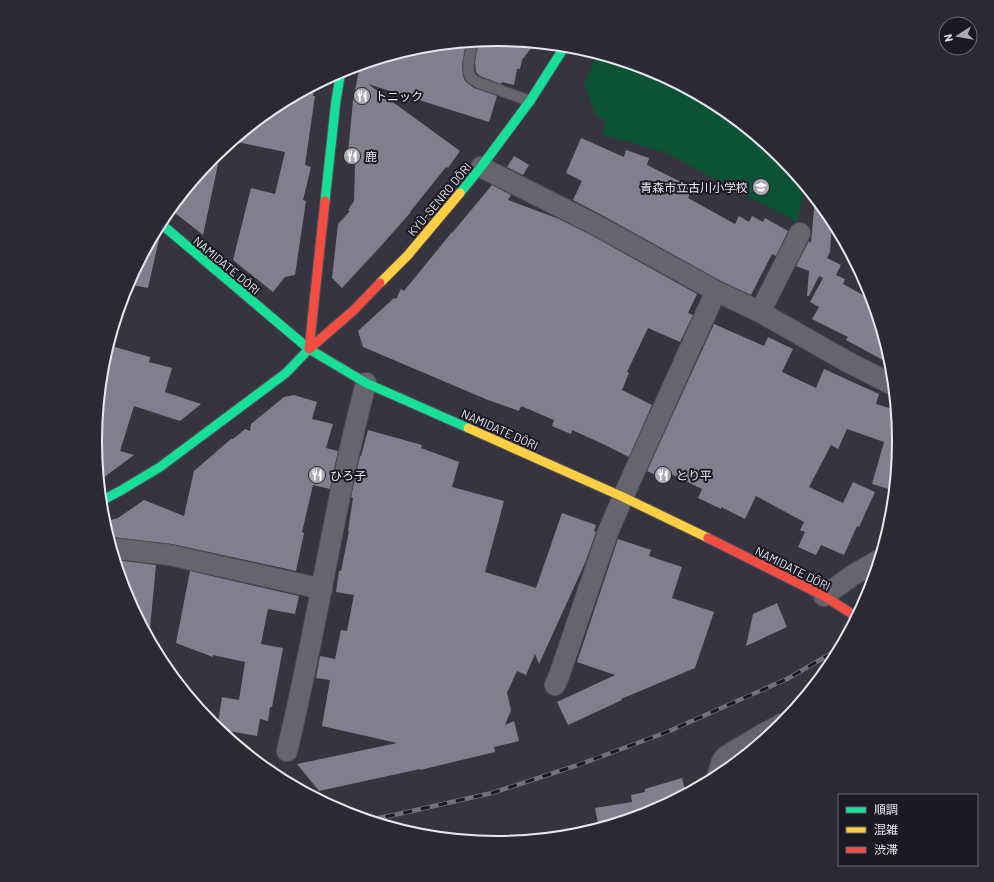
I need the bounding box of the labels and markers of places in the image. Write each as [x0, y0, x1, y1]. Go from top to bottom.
restaurant icon: トニック [352, 86, 372, 106]
place label: トニック [375, 89, 423, 103]
restaurant icon: 鹿 [342, 146, 362, 166]
place label: 鹿 [365, 149, 377, 163]
school or university icon: 青森市立古川小学校 [751, 177, 771, 197]
place label: 青森市立古川小学校 [640, 180, 748, 194]
restaurant icon: ひろ子 [307, 465, 327, 485]
restaurant icon: とり平 [653, 465, 673, 485]
place label: ひろ子 [330, 468, 366, 482]
place label: とり平 [676, 468, 712, 482]

